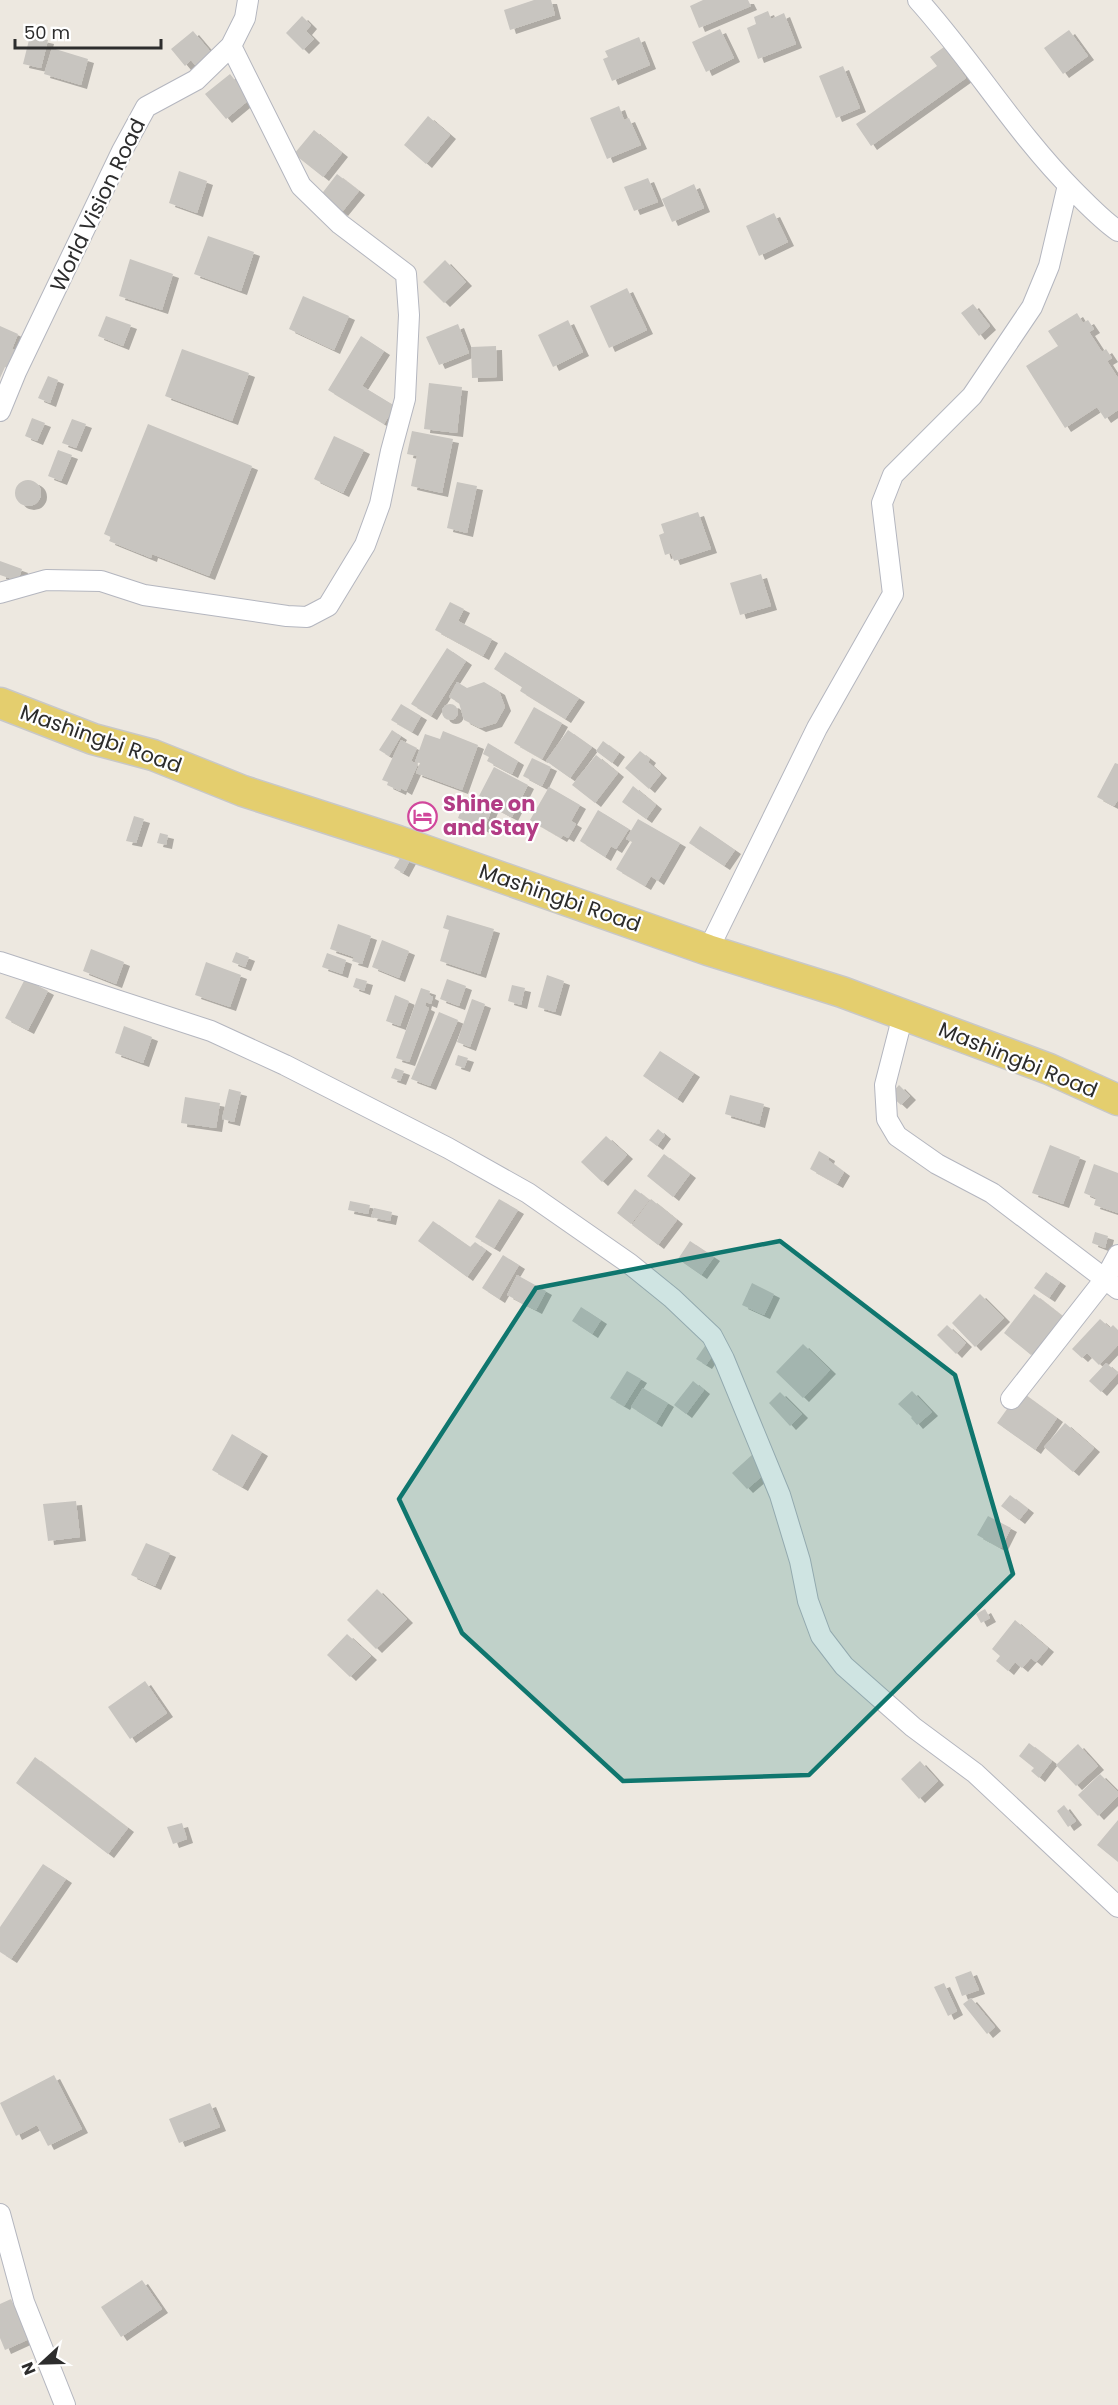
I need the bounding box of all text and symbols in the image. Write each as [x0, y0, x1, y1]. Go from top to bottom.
scale bar [15, 12, 160, 50]
text: 50 m [24, 20, 70, 45]
street label: World Vision Road [43, 113, 152, 296]
street label: Mashingbi Road [17, 697, 186, 780]
place label: Shine on and Stay [443, 789, 540, 842]
hotel icon: Shine on and Stay [406, 800, 438, 832]
street label: Mashingbi Road [476, 856, 645, 939]
street label: Mashingbi Road [934, 1014, 1102, 1105]
north arrow [12, 2333, 72, 2393]
text: N [16, 2359, 41, 2378]

